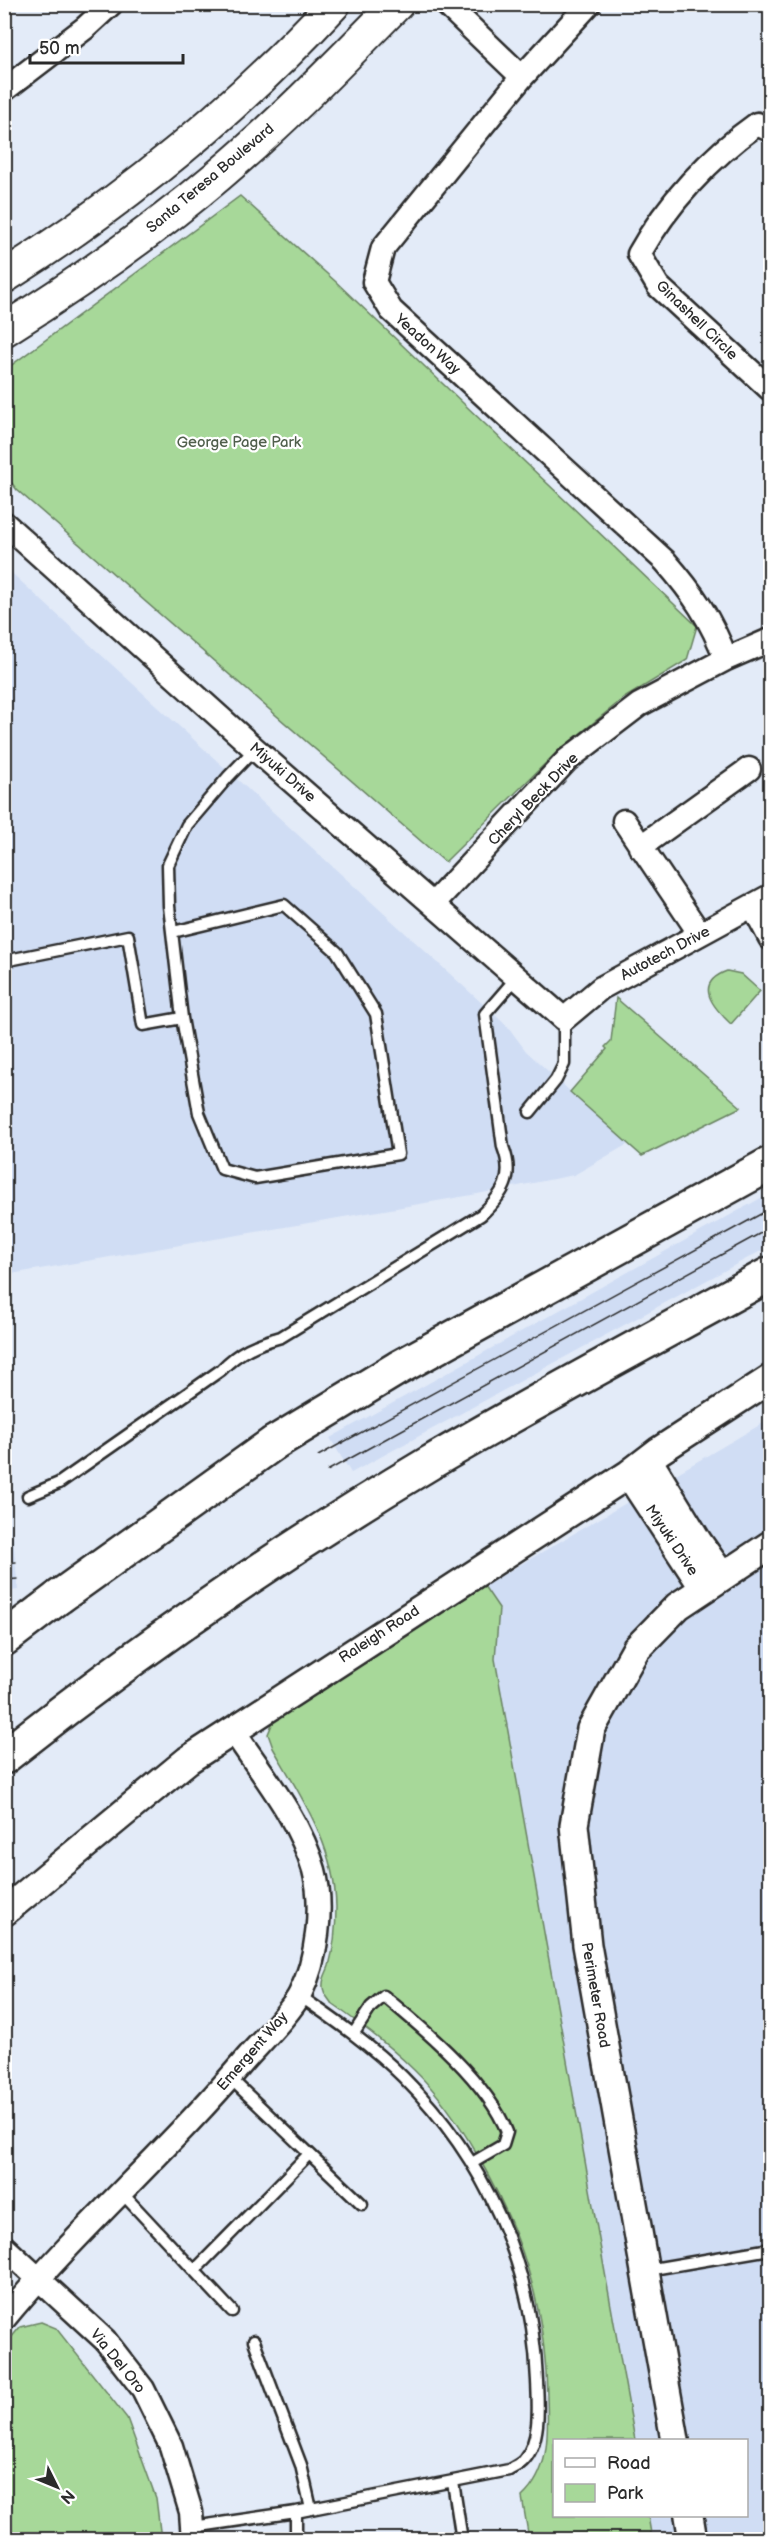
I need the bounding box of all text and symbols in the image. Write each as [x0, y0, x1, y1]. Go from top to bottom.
scale bar [30, 27, 183, 65]
text: 50 m [39, 38, 80, 59]
street label: Santa Teresa Boulevard [143, 119, 278, 237]
street label: Ginashell Circle [652, 277, 742, 364]
street label: Yeadon Way [390, 309, 465, 379]
park label: George Page Park [177, 433, 302, 452]
street label: Miyuki Drive [246, 738, 320, 806]
street label: Cheryl Beck Drive [484, 749, 583, 850]
street label: Autotech Drive [617, 922, 713, 985]
street label: Miyuki Drive [641, 1501, 702, 1580]
street label: Raleigh Road [335, 1601, 423, 1667]
street label: Perimeter Road [577, 1941, 614, 2049]
street label: Emergent Way [213, 2008, 292, 2095]
street label: Via Del Oro [86, 2325, 149, 2397]
legend [553, 2439, 748, 2517]
text: Road [607, 2453, 651, 2474]
north arrow [27, 2457, 87, 2517]
text: Park [607, 2483, 643, 2504]
text: N [56, 2485, 78, 2507]

